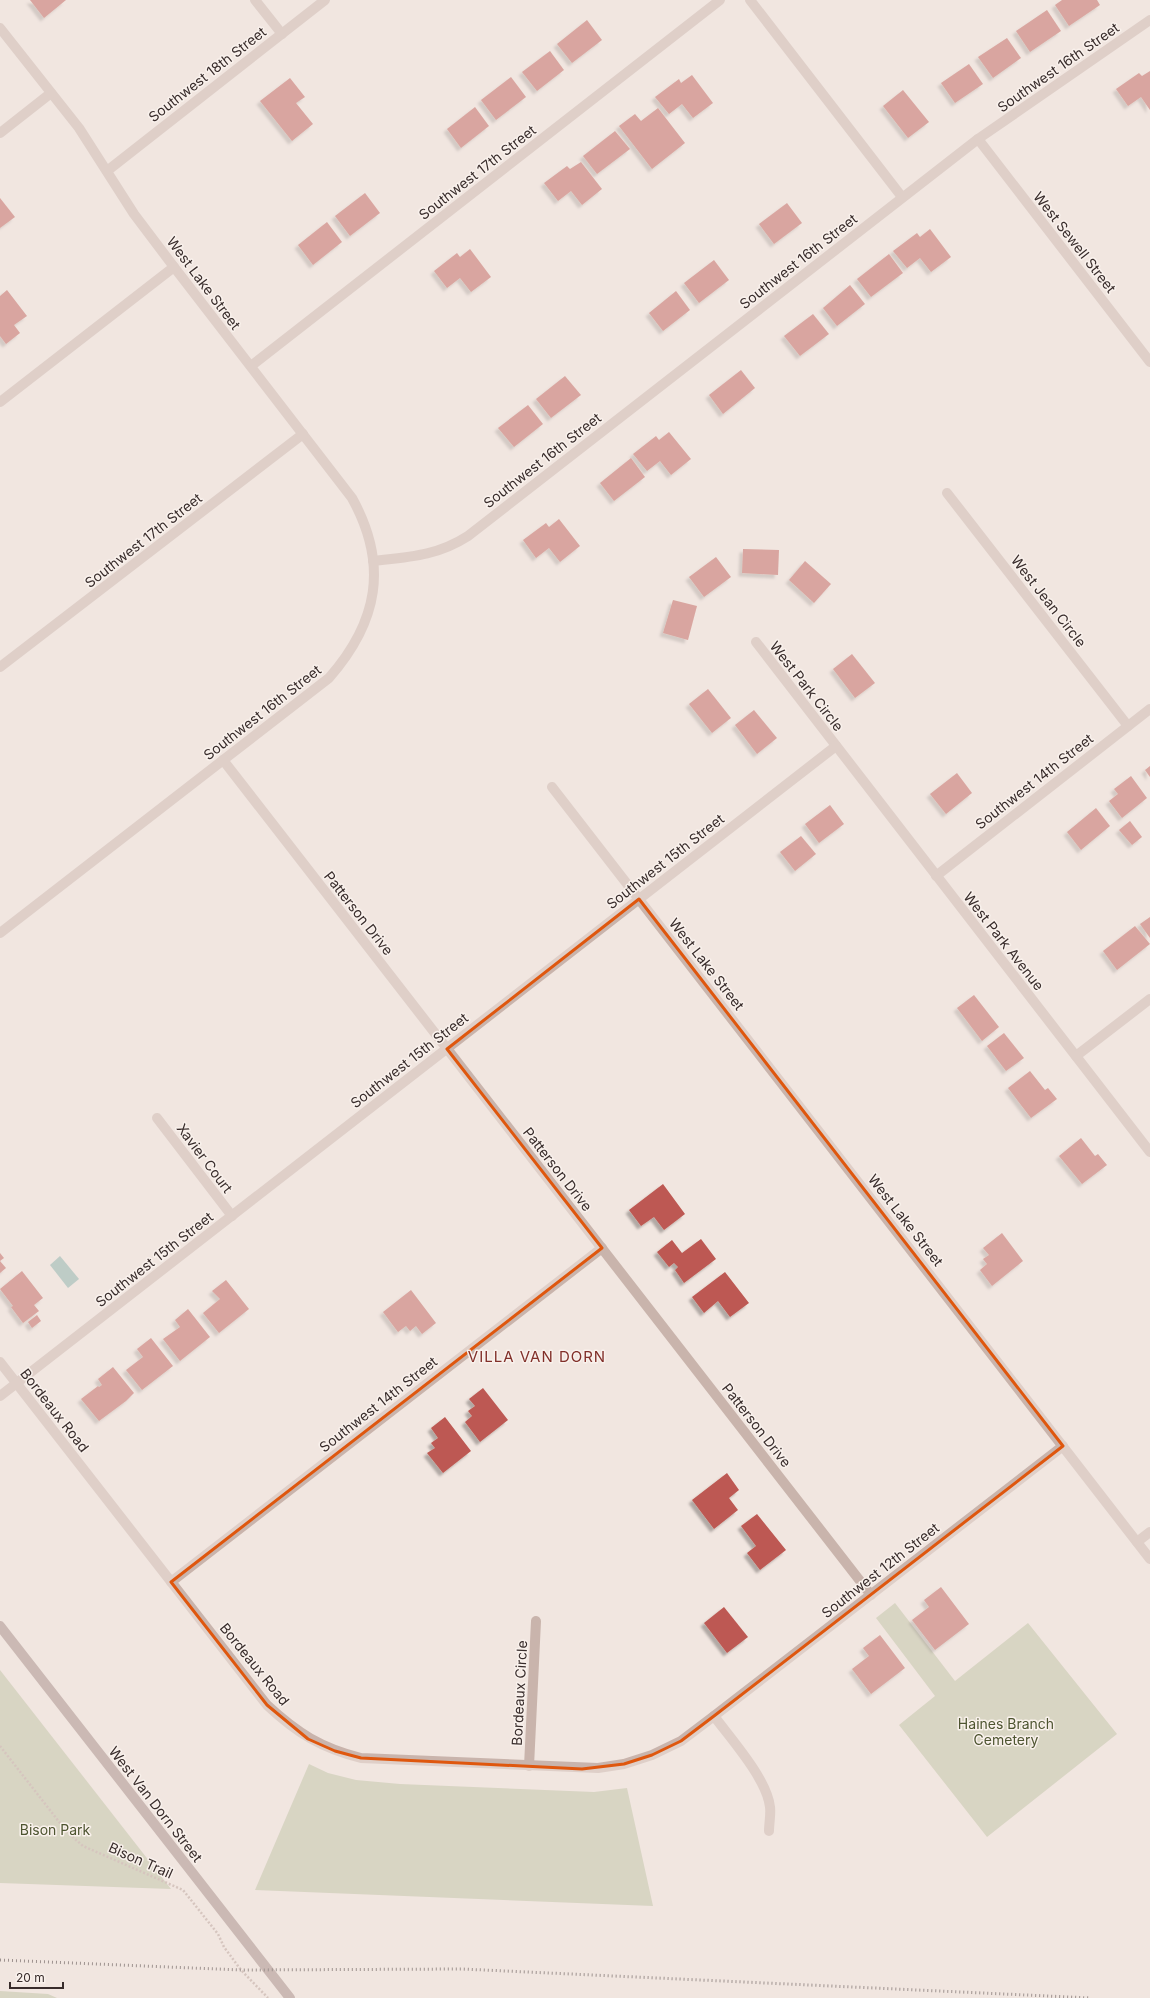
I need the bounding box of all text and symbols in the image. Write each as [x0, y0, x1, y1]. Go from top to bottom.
street label: Southwest 16th Street [994, 18, 1122, 115]
street label: Southwest 18th Street [145, 23, 269, 125]
street label: Southwest 17th Street [415, 121, 539, 223]
street label: West Sewell Street [1030, 188, 1120, 296]
street label: Southwest 16th Street [736, 210, 860, 312]
street label: West Lake Street [164, 233, 245, 333]
street label: Southwest 16th Street [480, 409, 604, 511]
street label: Southwest 17th Street [81, 489, 205, 591]
street label: West Jean Circle [1008, 552, 1090, 650]
street label: West Park Circle [767, 638, 847, 734]
street label: Southwest 16th Street [200, 661, 324, 763]
street label: Southwest 14th Street [972, 729, 1097, 832]
street label: Southwest 15th Street [603, 810, 727, 912]
street label: Patterson Drive [321, 868, 397, 958]
street label: West Park Avenue [960, 888, 1048, 994]
street label: West Lake Street [666, 915, 748, 1014]
street label: Southwest 15th Street [347, 1009, 471, 1111]
street label: Xavier Court [174, 1120, 237, 1196]
street label: Patterson Drive [520, 1124, 596, 1214]
street label: West Lake Street [865, 1171, 947, 1270]
street label: Southwest 15th Street [92, 1208, 216, 1310]
district label: VILLA VAN DORN [468, 1347, 606, 1366]
street label: Southwest 14th Street [316, 1352, 441, 1455]
street label: Bordeaux Road [17, 1365, 93, 1455]
street label: Patterson Drive [719, 1380, 795, 1470]
street label: Southwest 12th Street [818, 1519, 942, 1621]
street label: Bordeaux Road [217, 1619, 293, 1709]
street label: Bordeaux Circle [508, 1640, 530, 1746]
park label: Haines Branch Cemetery [958, 1715, 1054, 1748]
street label: West Van Dorn Street [106, 1743, 207, 1865]
park label: Bison Park [20, 1821, 91, 1838]
street label: Bison Trail [106, 1838, 176, 1882]
scale bar [10, 1964, 63, 1990]
text: 20 m [16, 1970, 45, 1985]

